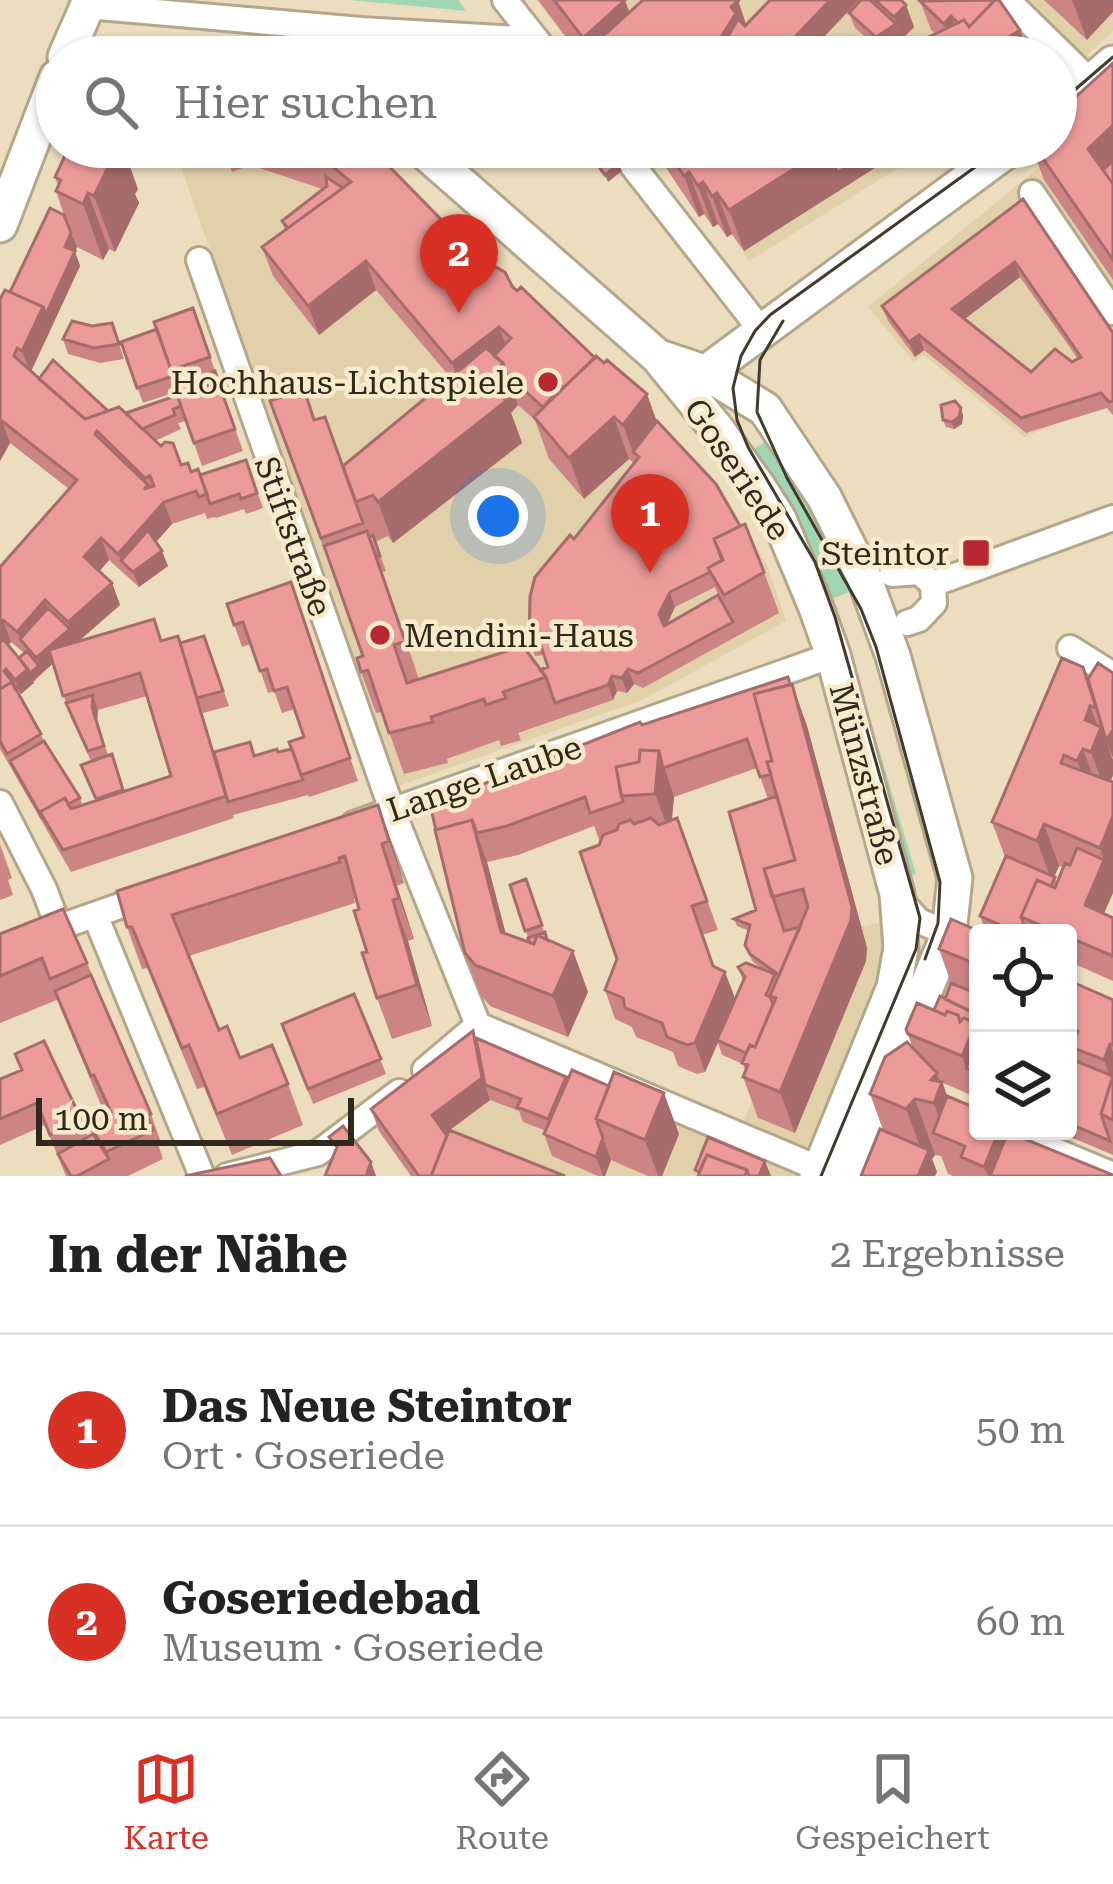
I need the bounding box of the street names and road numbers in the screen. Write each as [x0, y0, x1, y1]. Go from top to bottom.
street label: Goseriede [676, 391, 799, 547]
street label: Stiftstraße [247, 451, 340, 621]
street label: Münzstraße [822, 679, 908, 869]
street label: Lange Laube [382, 727, 586, 830]

